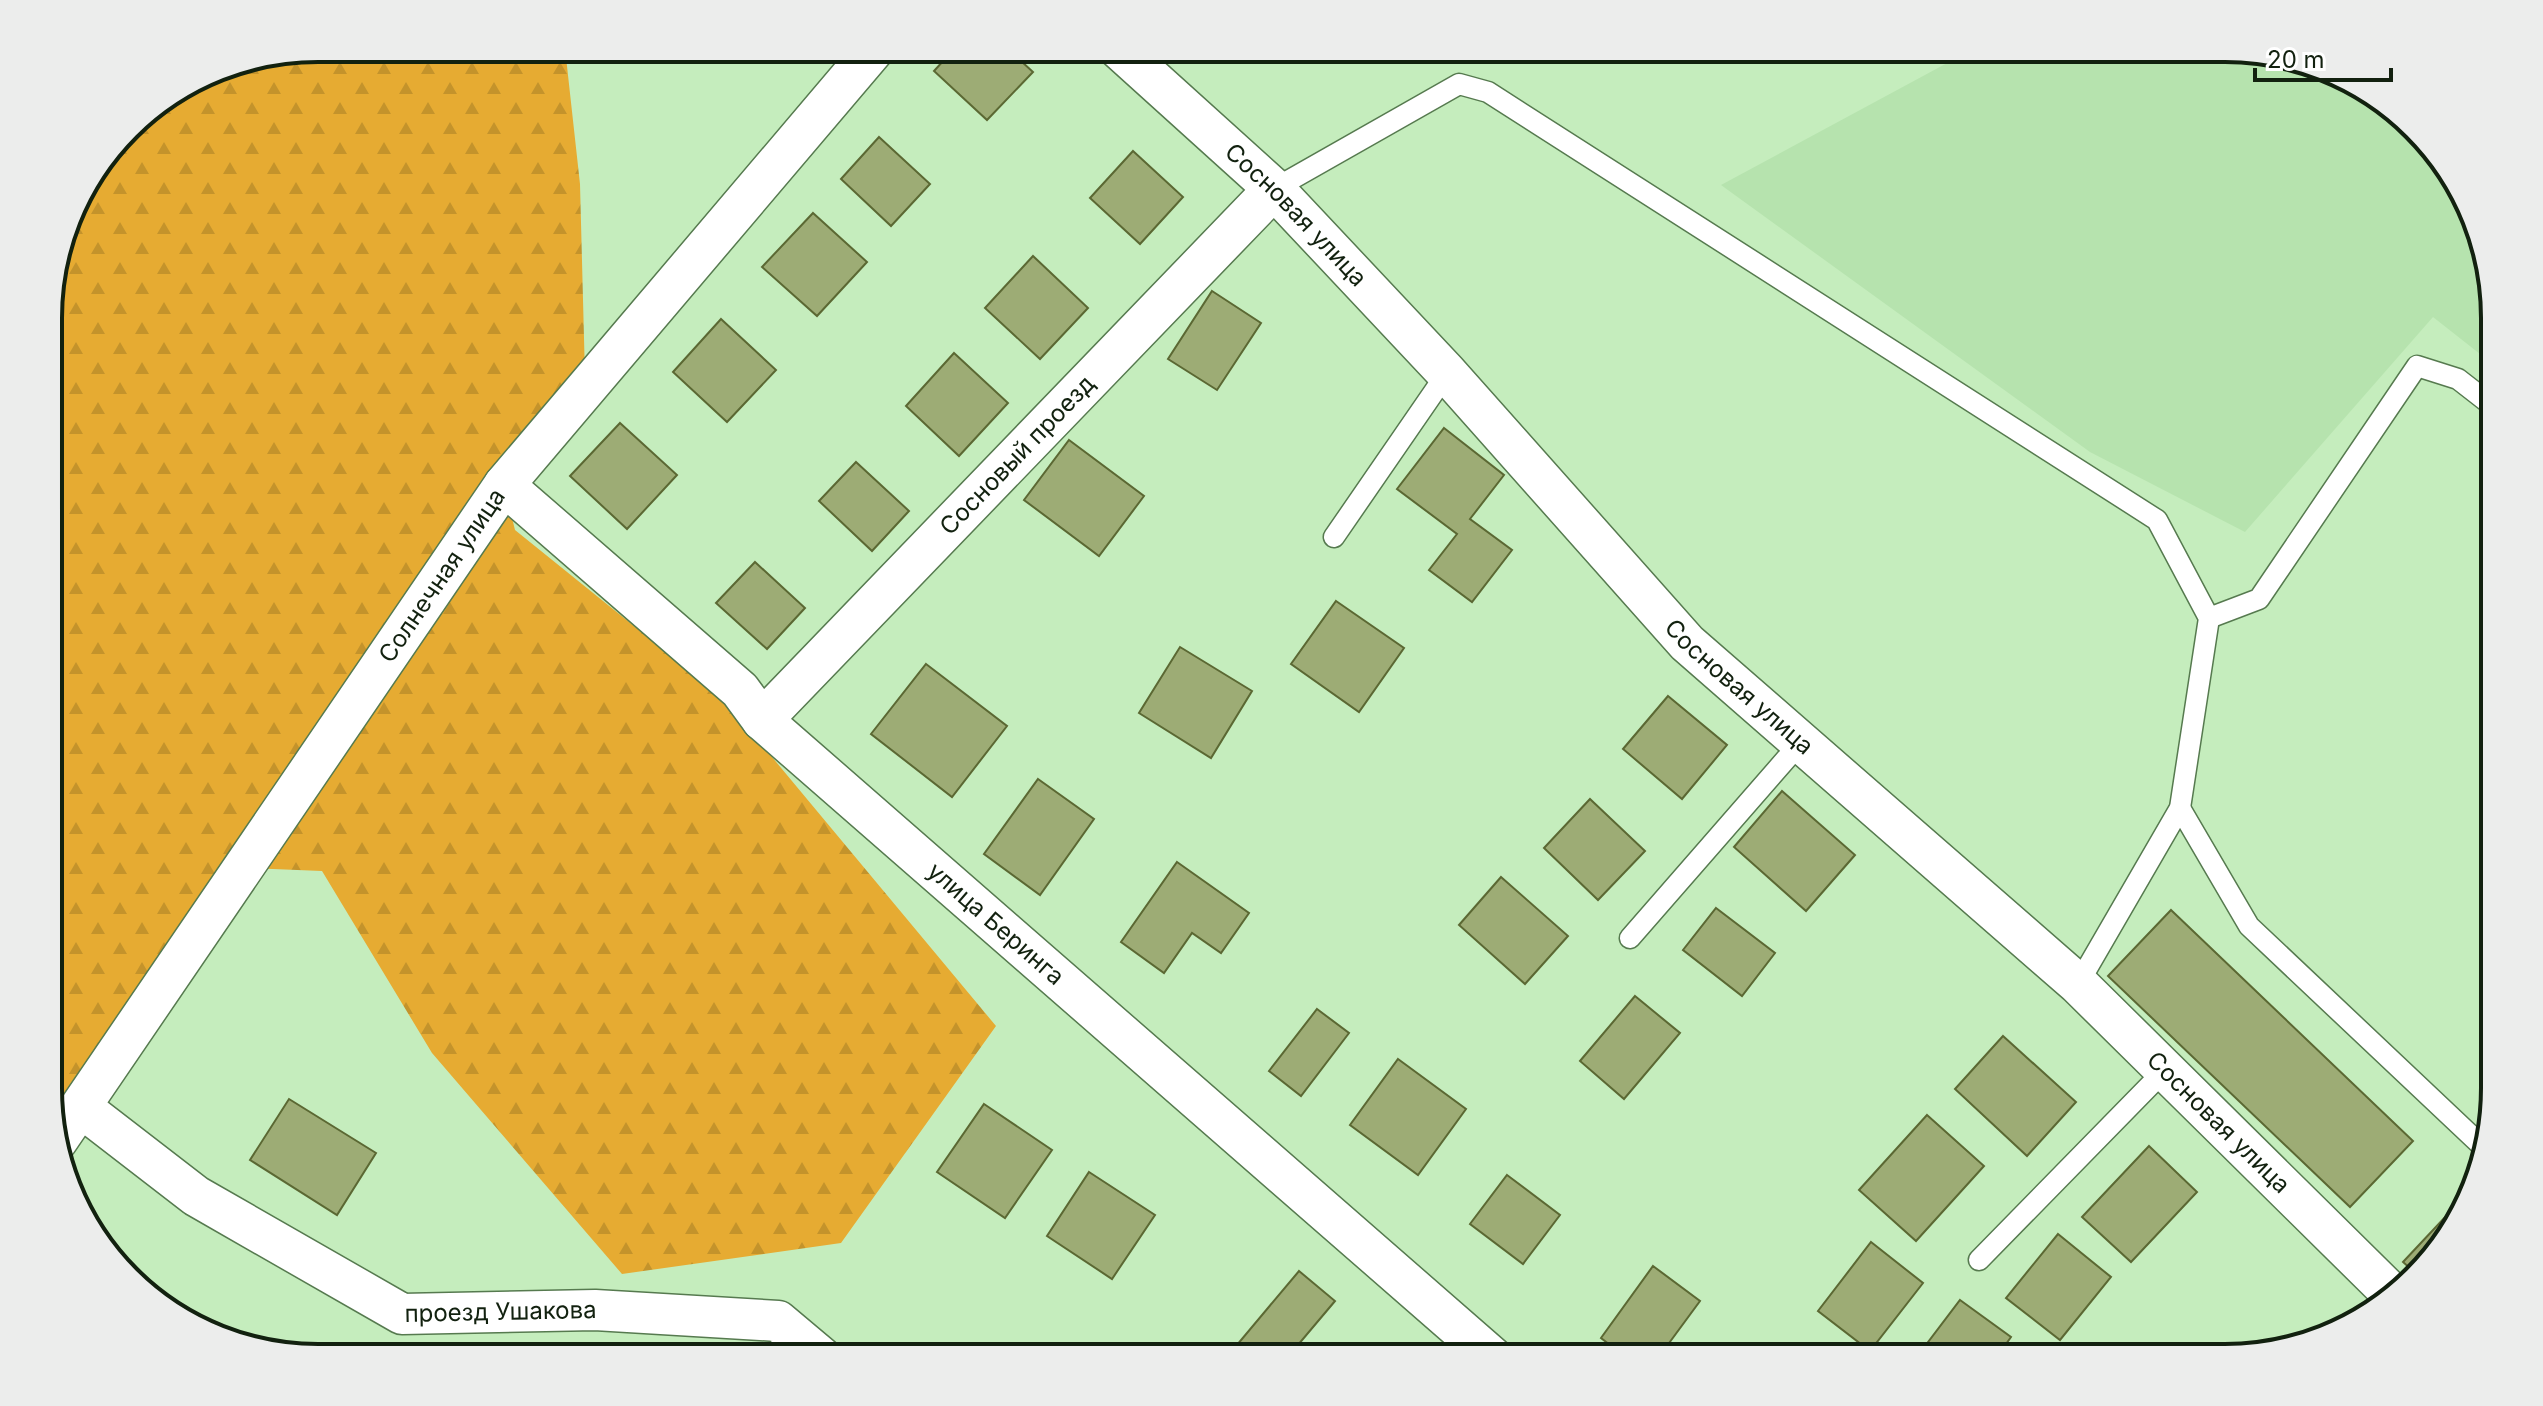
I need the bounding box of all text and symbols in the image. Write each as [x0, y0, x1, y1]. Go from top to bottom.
scale bar [2255, 32, 2391, 82]
text: 20 m [2267, 45, 2325, 74]
street label: Сосновая улица [1219, 137, 1373, 292]
street label: Сосновый проезд [934, 369, 1101, 541]
street label: Солнечная улица [372, 483, 511, 668]
street label: Сосновая улица [1659, 613, 1819, 760]
street label: улица Беринга [922, 856, 1070, 991]
street label: Сосновая улица [2141, 1045, 2296, 1199]
street label: проезд Ушакова [404, 1295, 597, 1328]

